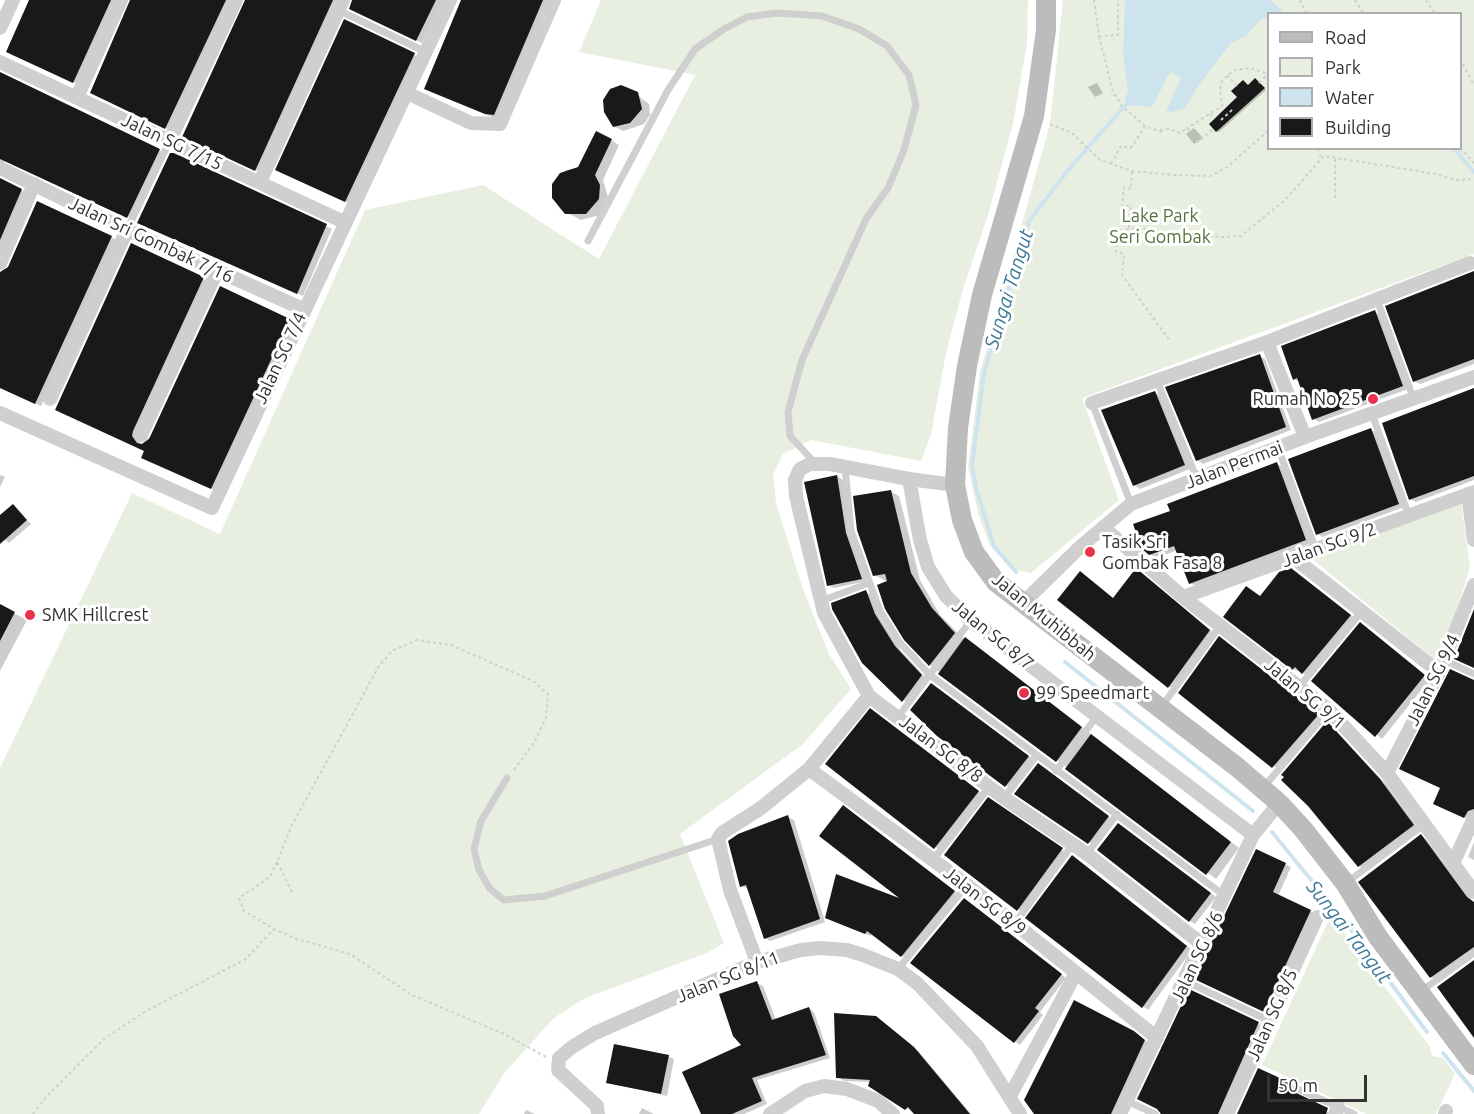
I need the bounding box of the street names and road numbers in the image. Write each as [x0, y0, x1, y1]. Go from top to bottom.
street label: Jalan SG 7/15 [118, 109, 226, 175]
street label: Jalan Sri Gombak 7/16 [65, 192, 237, 288]
street label: Jalan SG 7/4 [249, 309, 311, 407]
street label: Jalan Permai [1182, 436, 1286, 494]
street label: Jalan SG 9/2 [1279, 518, 1379, 572]
street label: Jalan Muhibbah [988, 568, 1100, 666]
street label: Jalan SG 8/7 [948, 595, 1038, 675]
street label: Jalan SG 9/4 [1402, 631, 1464, 729]
street label: Jalan SG 9/1 [1260, 654, 1350, 734]
street label: Jalan SG 8/8 [895, 711, 987, 787]
street label: Jalan SG 8/9 [939, 862, 1031, 940]
street label: Jalan SG 8/6 [1166, 908, 1228, 1006]
street label: Jalan SG 8/11 [673, 947, 783, 1007]
street label: Jalan SG 8/5 [1242, 965, 1302, 1065]

